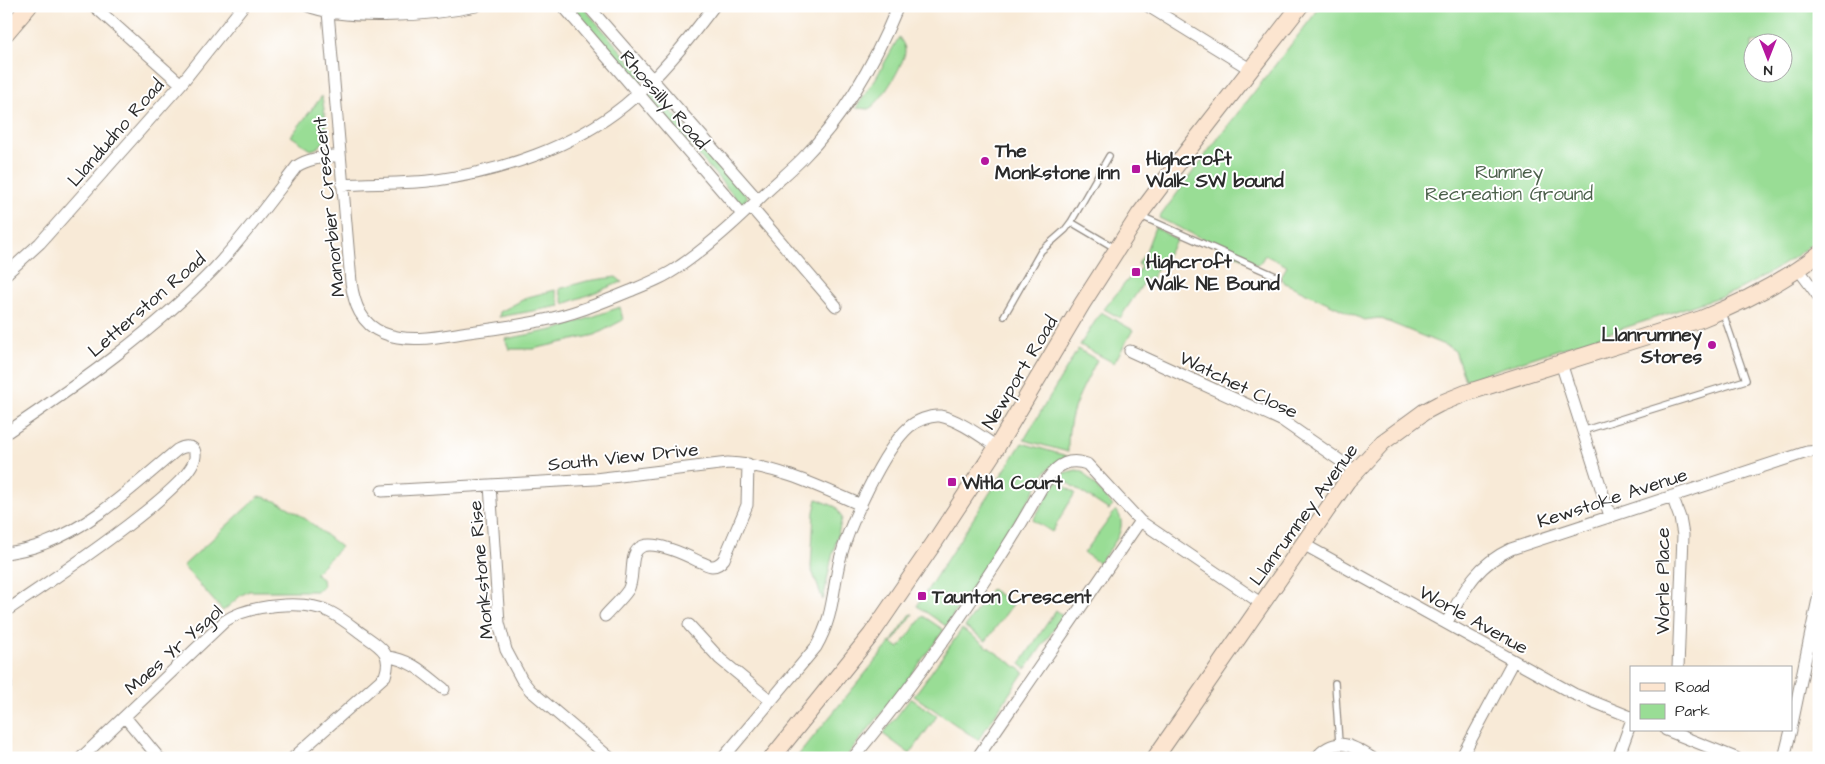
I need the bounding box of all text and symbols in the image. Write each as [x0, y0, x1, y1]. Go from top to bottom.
north arrow [1742, 32, 1792, 82]
street label: Rhossilly Road [612, 45, 715, 156]
text: N [1763, 60, 1772, 80]
street label: Llandudno Road [61, 73, 171, 193]
street label: Manorbier Crescent [307, 115, 352, 298]
place label: The Monkstone Inn [994, 138, 1120, 187]
place label: Highcroft Walk SW bound [1145, 146, 1284, 195]
marker: The Monkstone Inn [979, 155, 991, 167]
park label: Rumney Recreation Ground [1425, 159, 1593, 208]
marker: Highcroft Walk SW bound [1130, 163, 1142, 175]
street label: Letterston Road [82, 246, 212, 364]
place label: Highcroft Walk NE Bound [1145, 249, 1280, 298]
marker: Highcroft Walk NE Bound [1130, 266, 1142, 278]
street label: Newport Road [976, 311, 1065, 435]
place label: Llanrumney Stores [1602, 322, 1703, 371]
marker: Llanrumney Stores [1706, 339, 1718, 351]
street label: Watchet Close [1174, 345, 1302, 426]
street label: South View Drive [547, 436, 700, 479]
street label: Llanrumney Avenue [1243, 438, 1366, 592]
street label: Kewstoke Avenue [1534, 461, 1691, 535]
place label: Witla Court [961, 470, 1063, 497]
marker: Witla Court [946, 476, 958, 488]
street label: Monkstone Rise [462, 499, 501, 640]
street label: Worle Place [1650, 528, 1677, 635]
street label: Worle Avenue [1414, 579, 1533, 662]
place label: Taunton Crescent [931, 584, 1092, 611]
marker: Taunton Crescent [916, 590, 928, 602]
street label: Maes Yr Ysgol [119, 599, 230, 702]
legend [1630, 666, 1792, 732]
text: Road [1675, 677, 1710, 698]
text: Park [1675, 701, 1710, 722]

